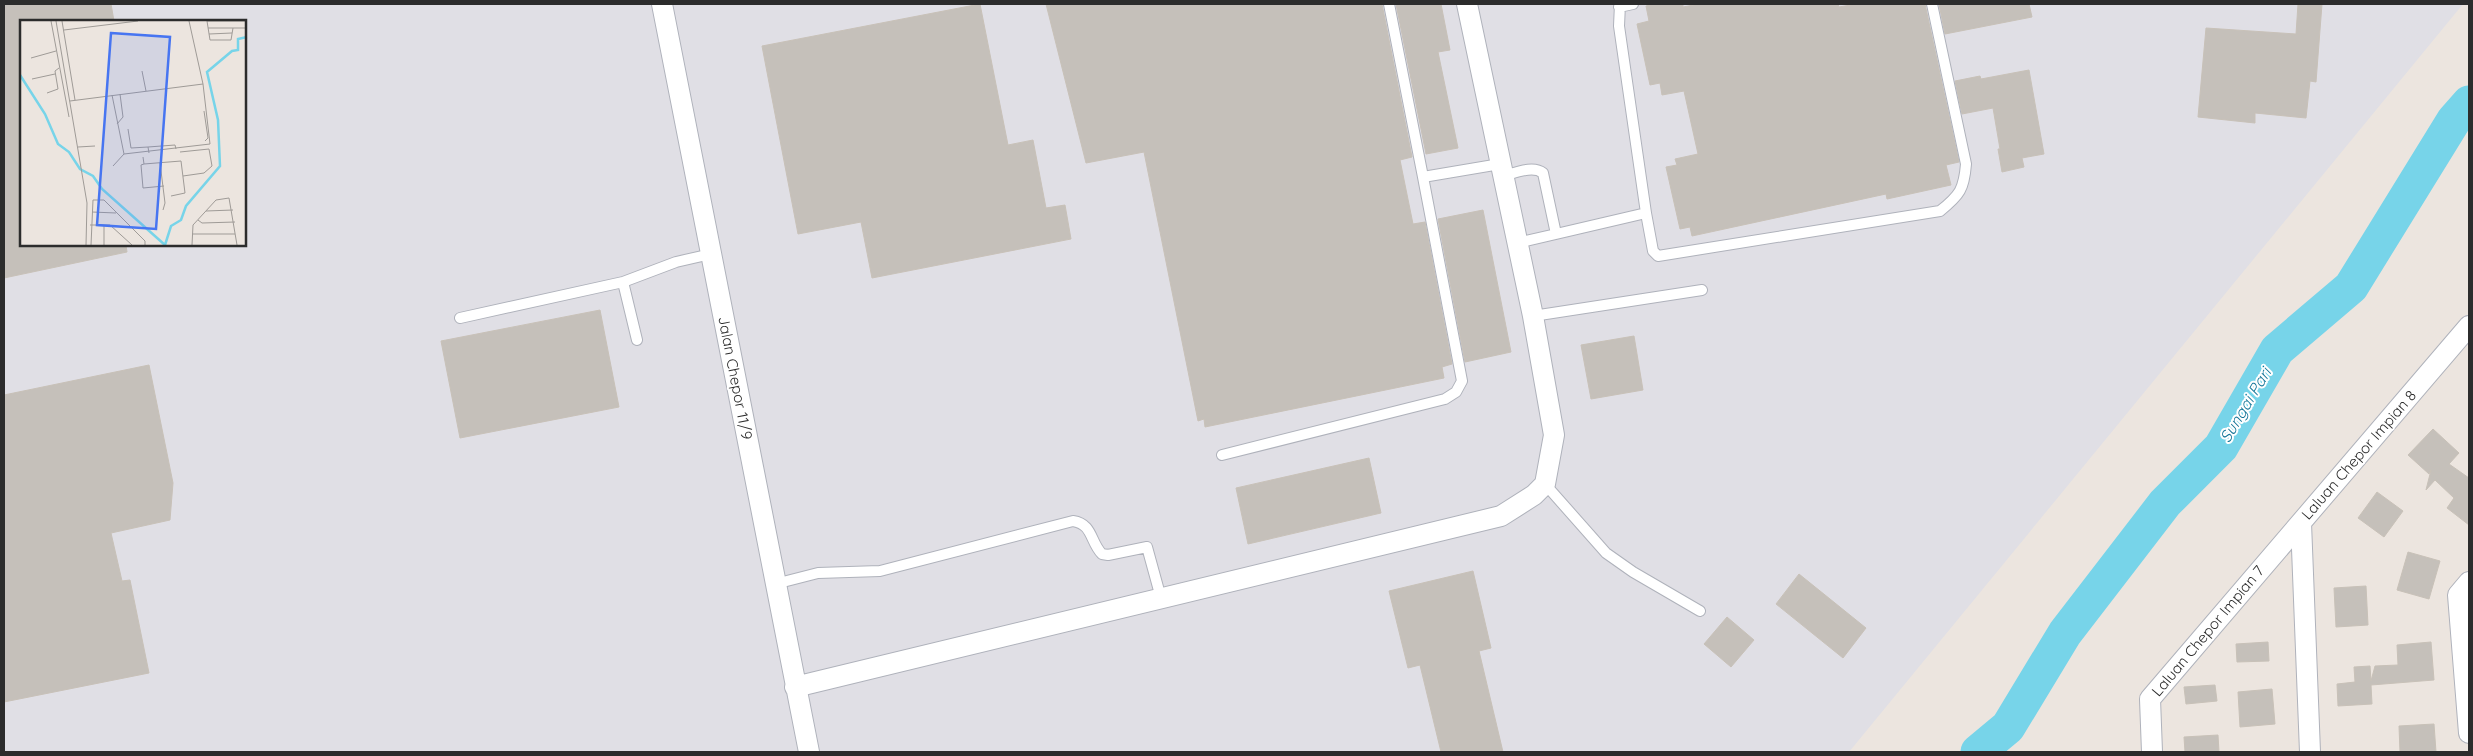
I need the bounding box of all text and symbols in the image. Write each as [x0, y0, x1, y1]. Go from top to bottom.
inset map [20, 20, 246, 246]
street label: Jalan Chepor 11/9 [714, 315, 757, 441]
water label: Sungai Pari [2215, 363, 2276, 446]
street label: Laluan Chepor Impian 8 [2297, 386, 2420, 523]
street label: Laluan Chepor Impian 7 [2147, 561, 2268, 700]

